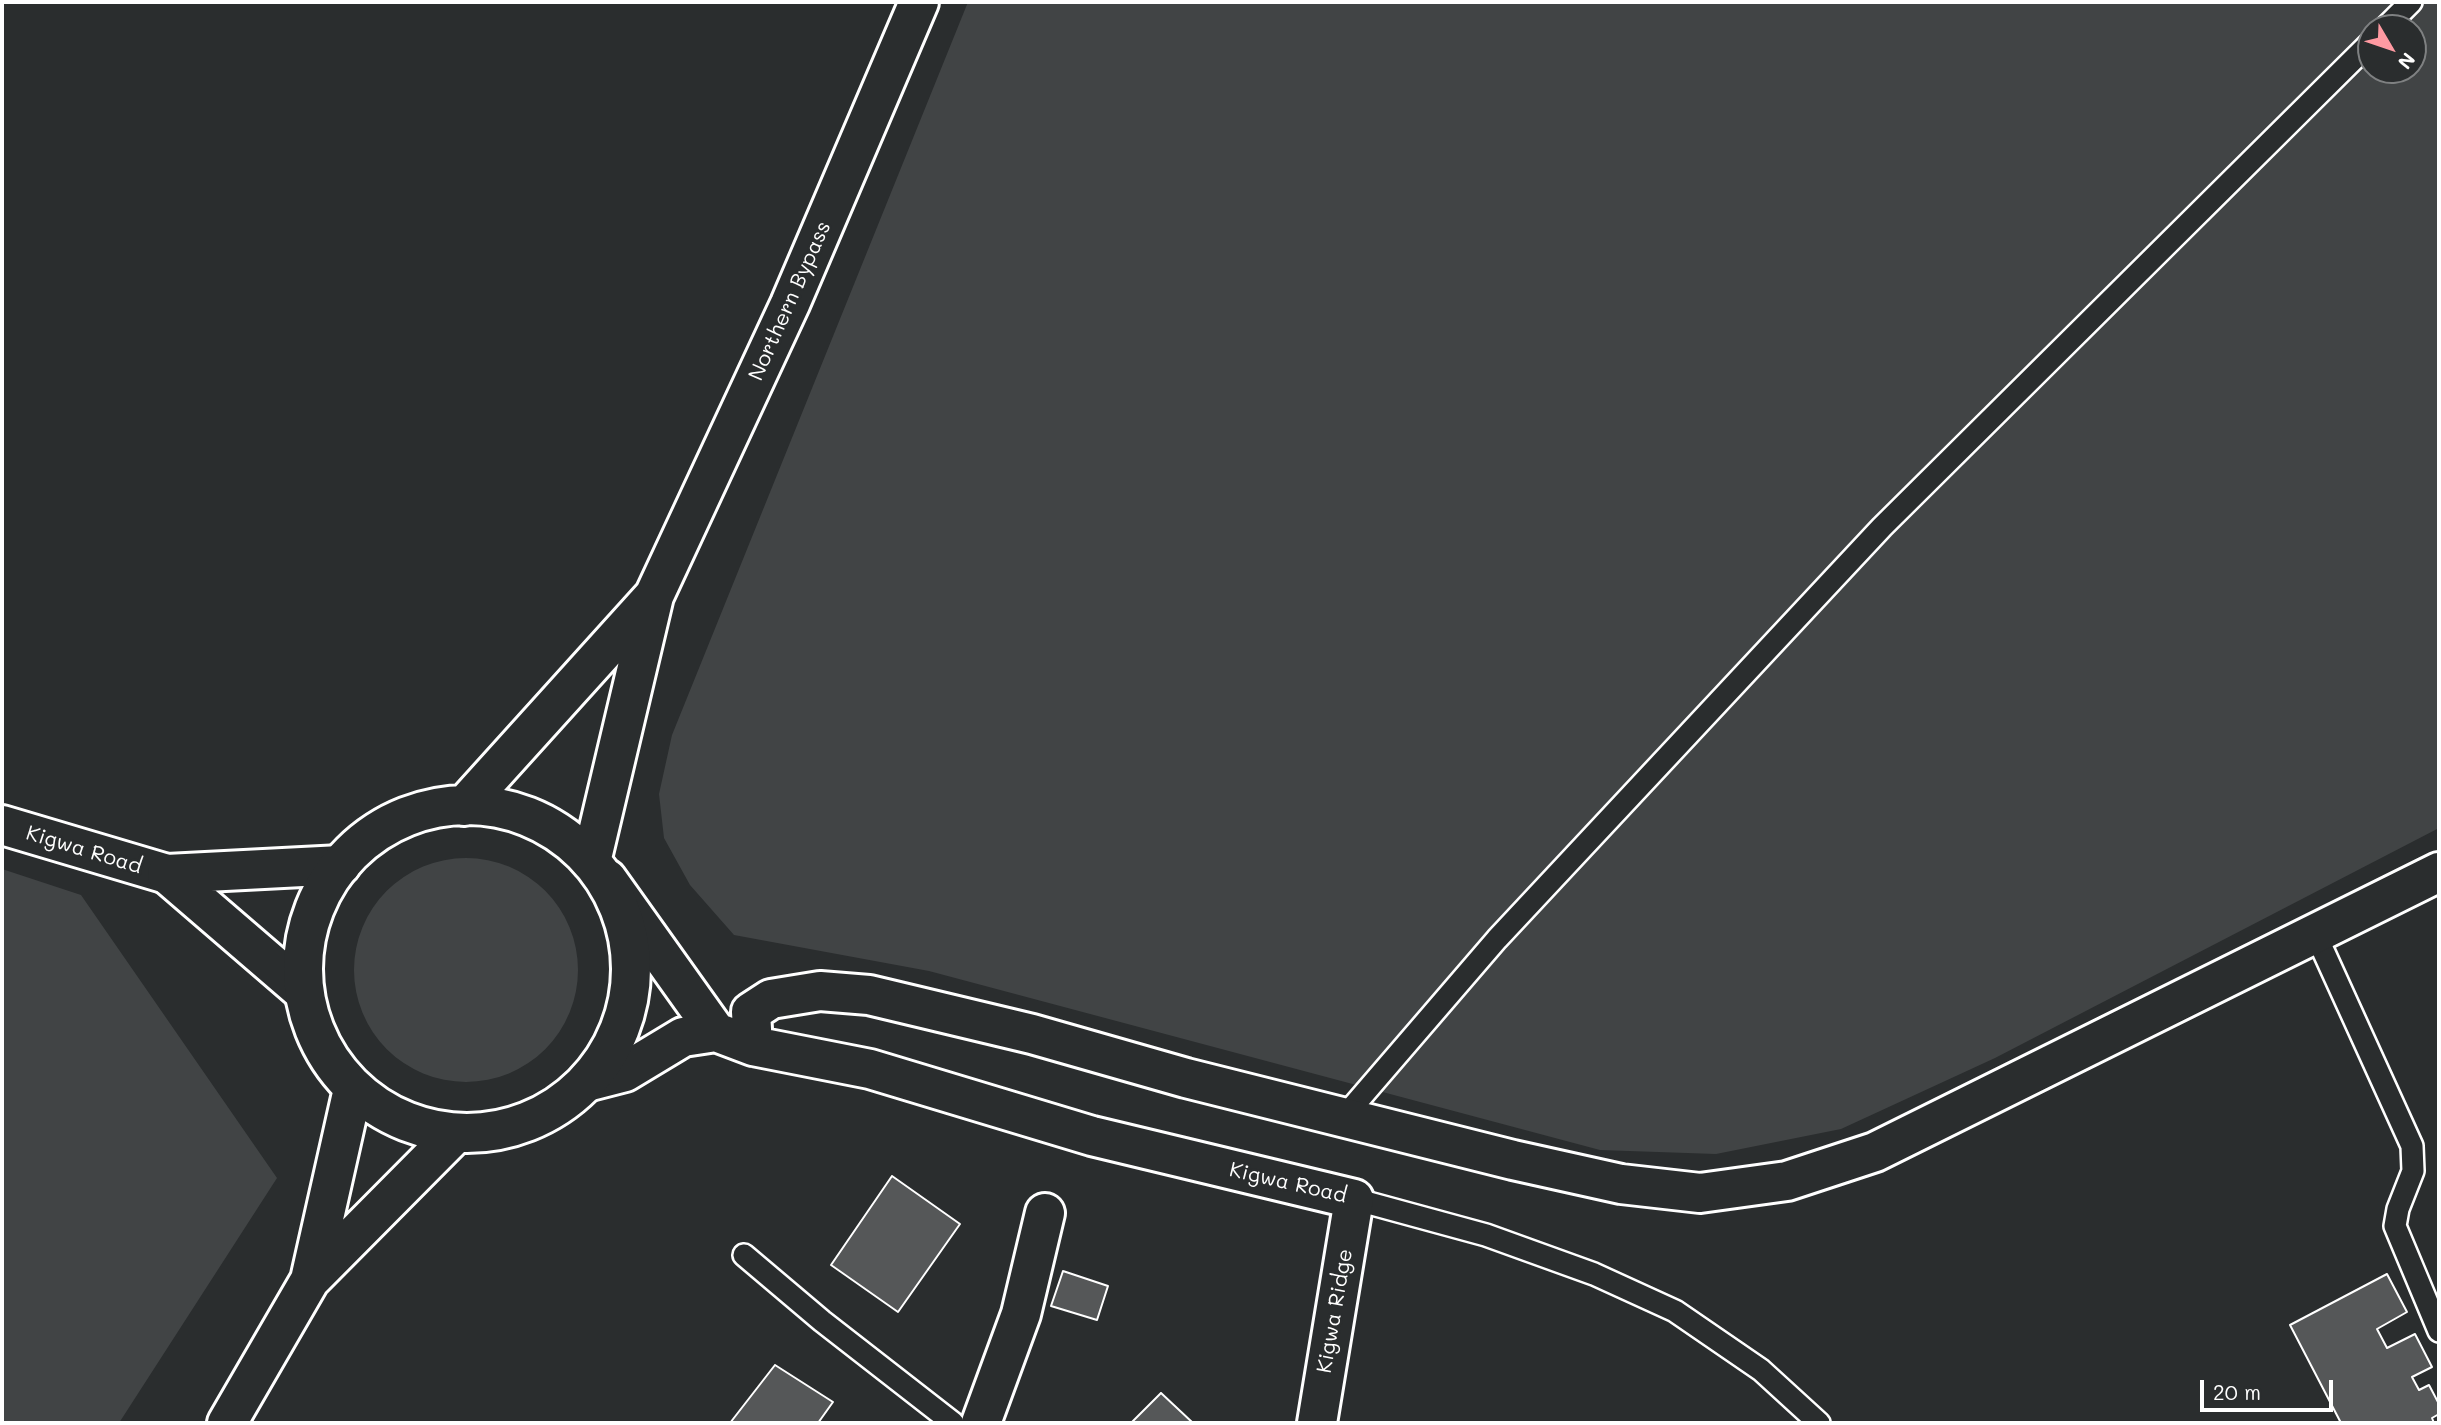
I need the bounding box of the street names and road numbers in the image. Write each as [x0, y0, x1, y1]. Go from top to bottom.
street label: Northern Bypass [744, 217, 836, 385]
street label: Kigwa Road [23, 820, 145, 880]
street label: Kigwa Road [1227, 1157, 1349, 1209]
street label: Kigwa Ridge [1312, 1247, 1358, 1375]

